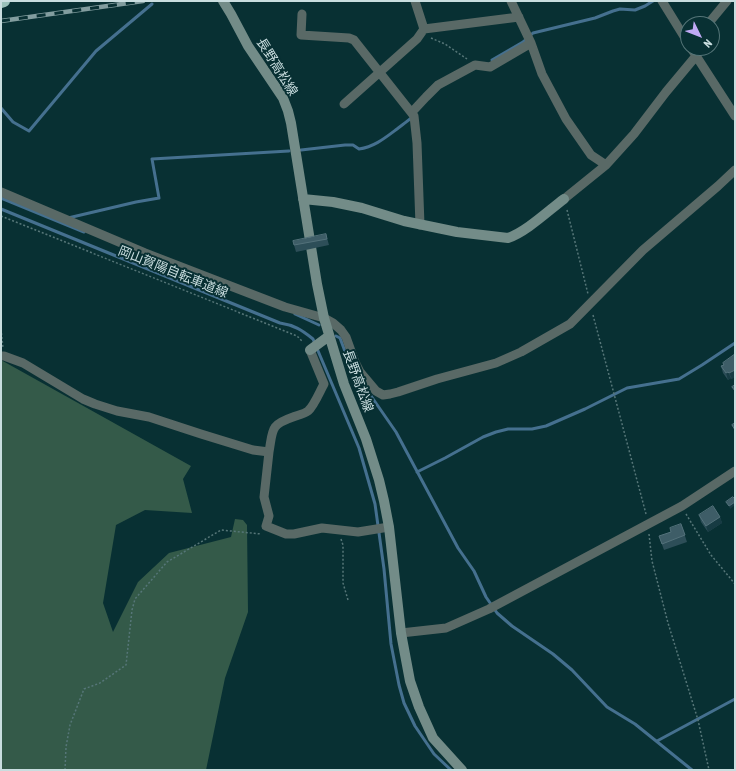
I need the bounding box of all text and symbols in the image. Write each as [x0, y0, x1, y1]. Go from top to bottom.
north arrow [680, 16, 720, 56]
street label: 長野高松線 [253, 35, 301, 99]
text: N [701, 37, 715, 50]
street label: 岡山賀陽自転車道線 [116, 243, 230, 301]
street label: 長野高松線 [340, 348, 376, 414]

